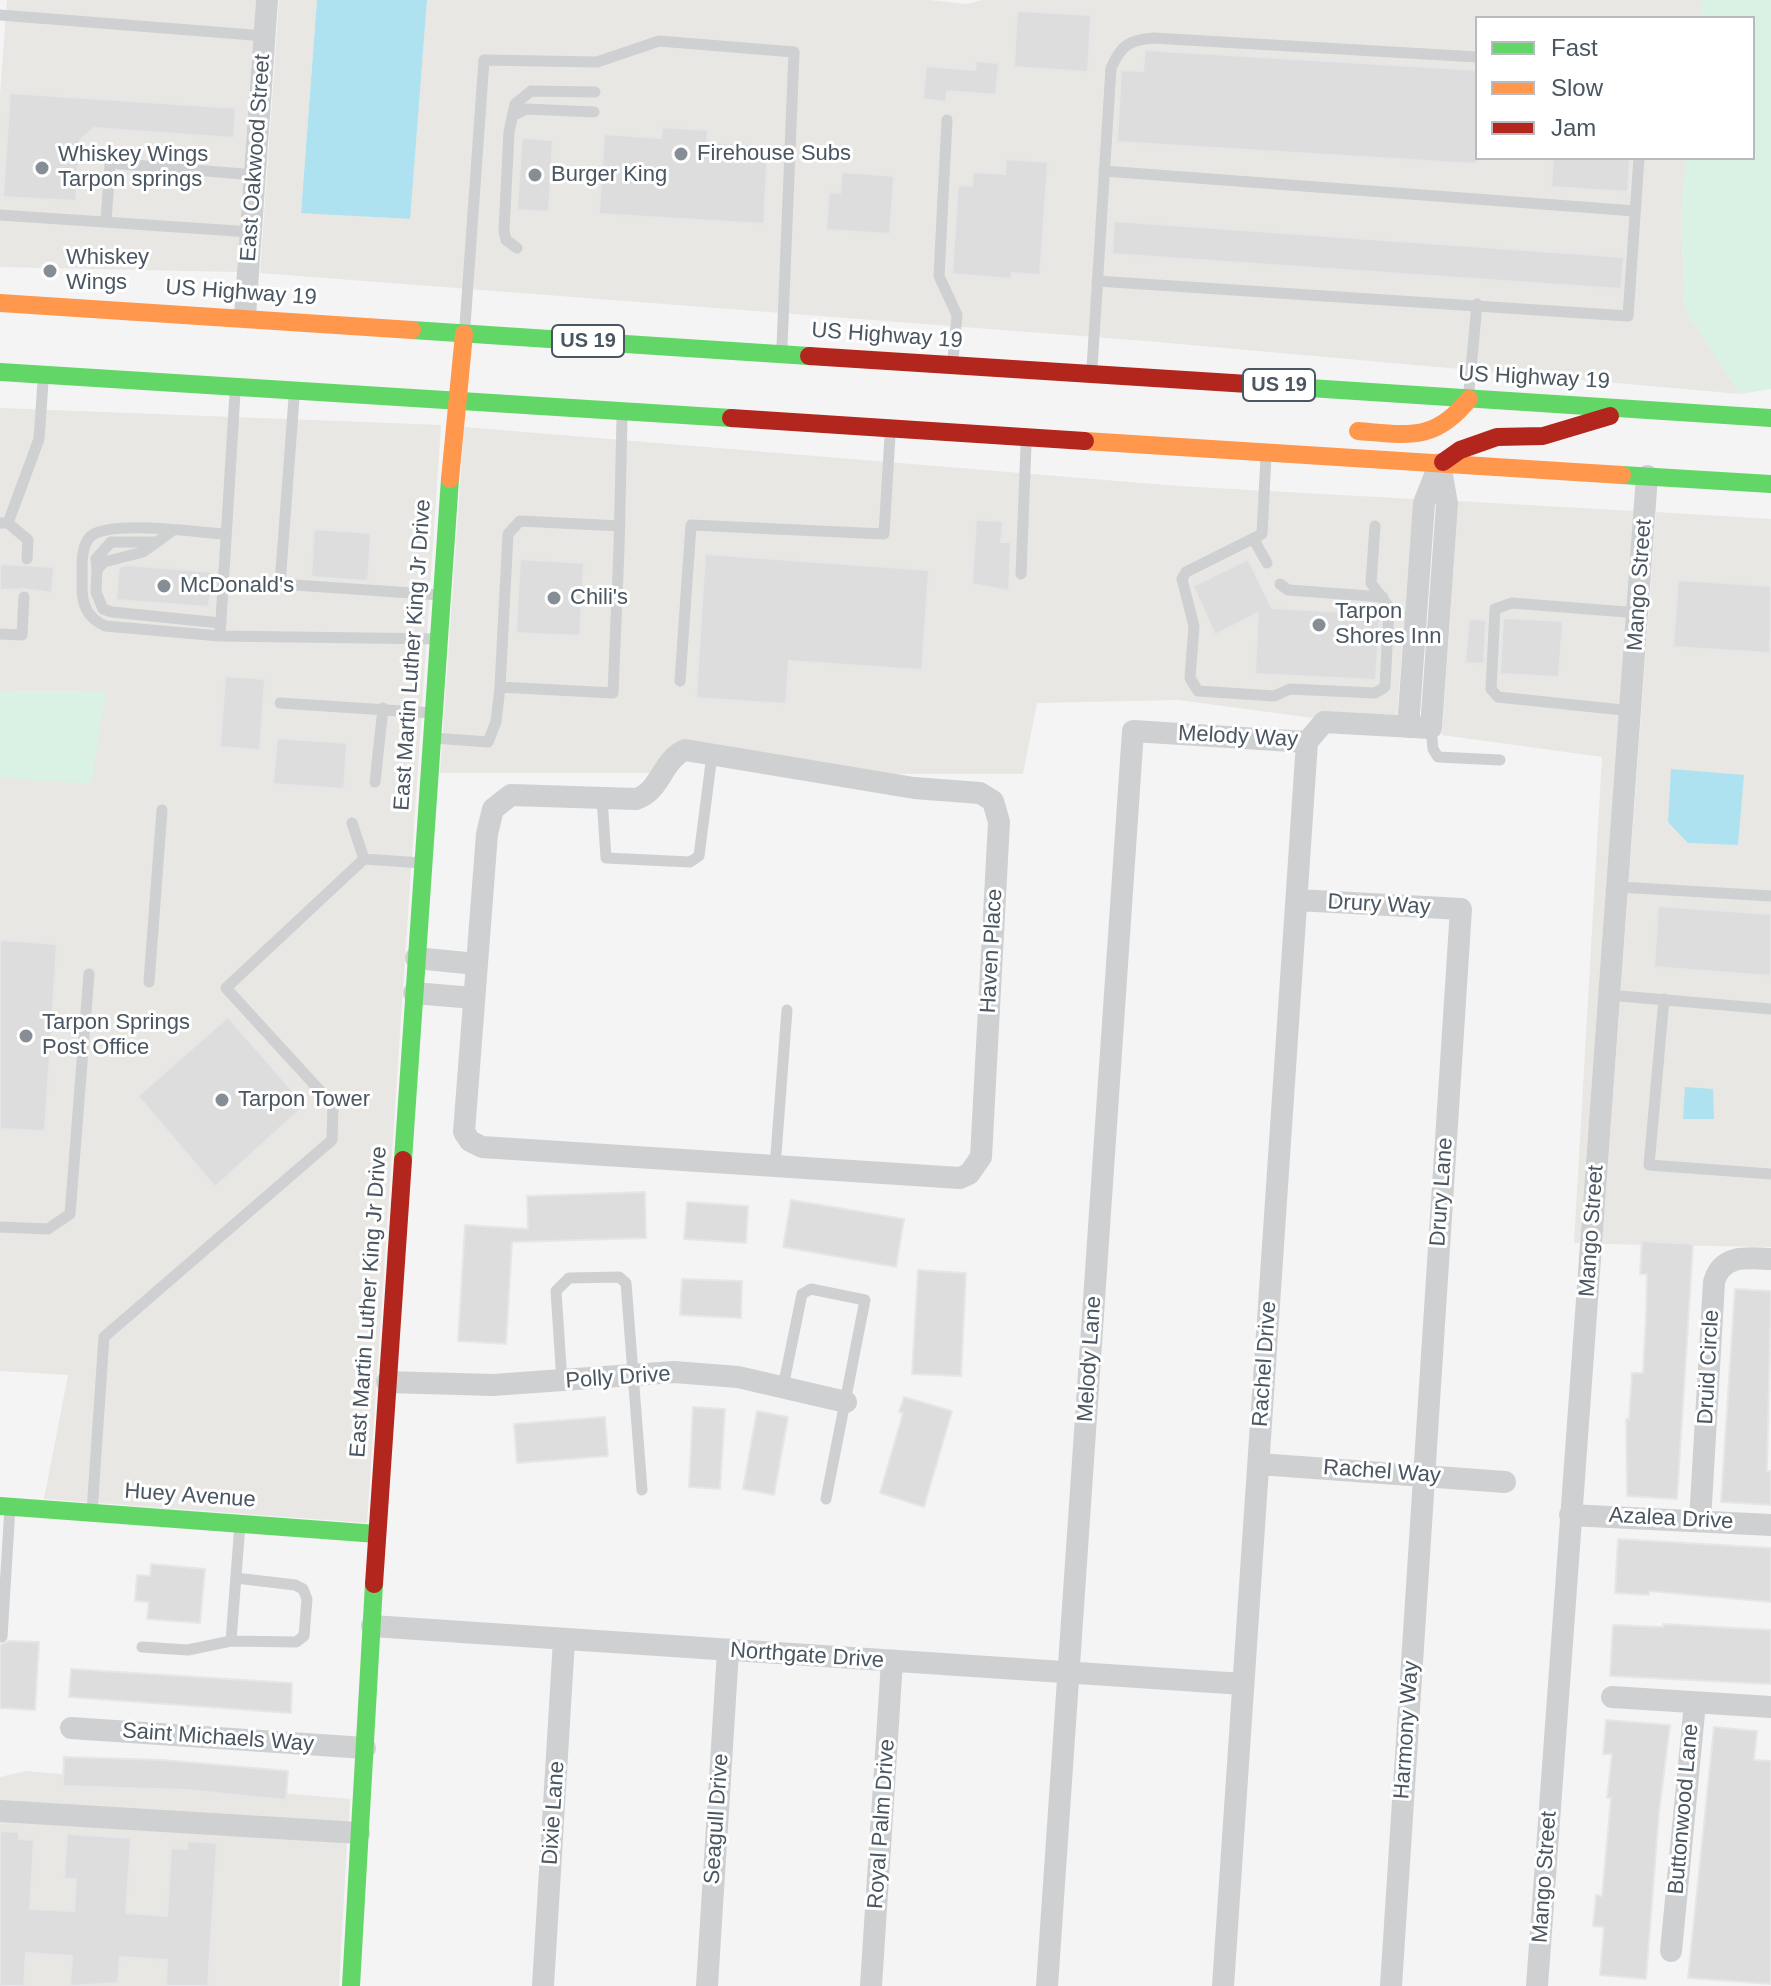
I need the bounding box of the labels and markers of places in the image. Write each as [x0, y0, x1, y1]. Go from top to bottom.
place label: Firehouse Subs [697, 141, 851, 167]
place label: Whiskey Wings Tarpon springs [58, 142, 208, 194]
marker: Firehouse Subs [672, 145, 690, 163]
marker: Whiskey Wings Tarpon springs [33, 159, 51, 177]
place label: Burger King [551, 162, 667, 188]
marker: Burger King [526, 166, 544, 184]
place label: Whiskey Wings [66, 245, 149, 296]
marker: Whiskey Wings [41, 262, 59, 280]
place label: McDonald's [180, 573, 294, 599]
marker: McDonald's [155, 577, 173, 595]
place label: Chili's [570, 585, 628, 611]
marker: Chili's [545, 589, 563, 607]
place label: Tarpon Shores Inn [1335, 599, 1441, 650]
marker: Tarpon Shores Inn [1310, 616, 1328, 634]
place label: Tarpon Springs Post Office [42, 1010, 190, 1062]
marker: Tarpon Springs Post Office [17, 1027, 35, 1045]
place label: Tarpon Tower [238, 1087, 370, 1113]
marker: Tarpon Tower [213, 1091, 231, 1109]

